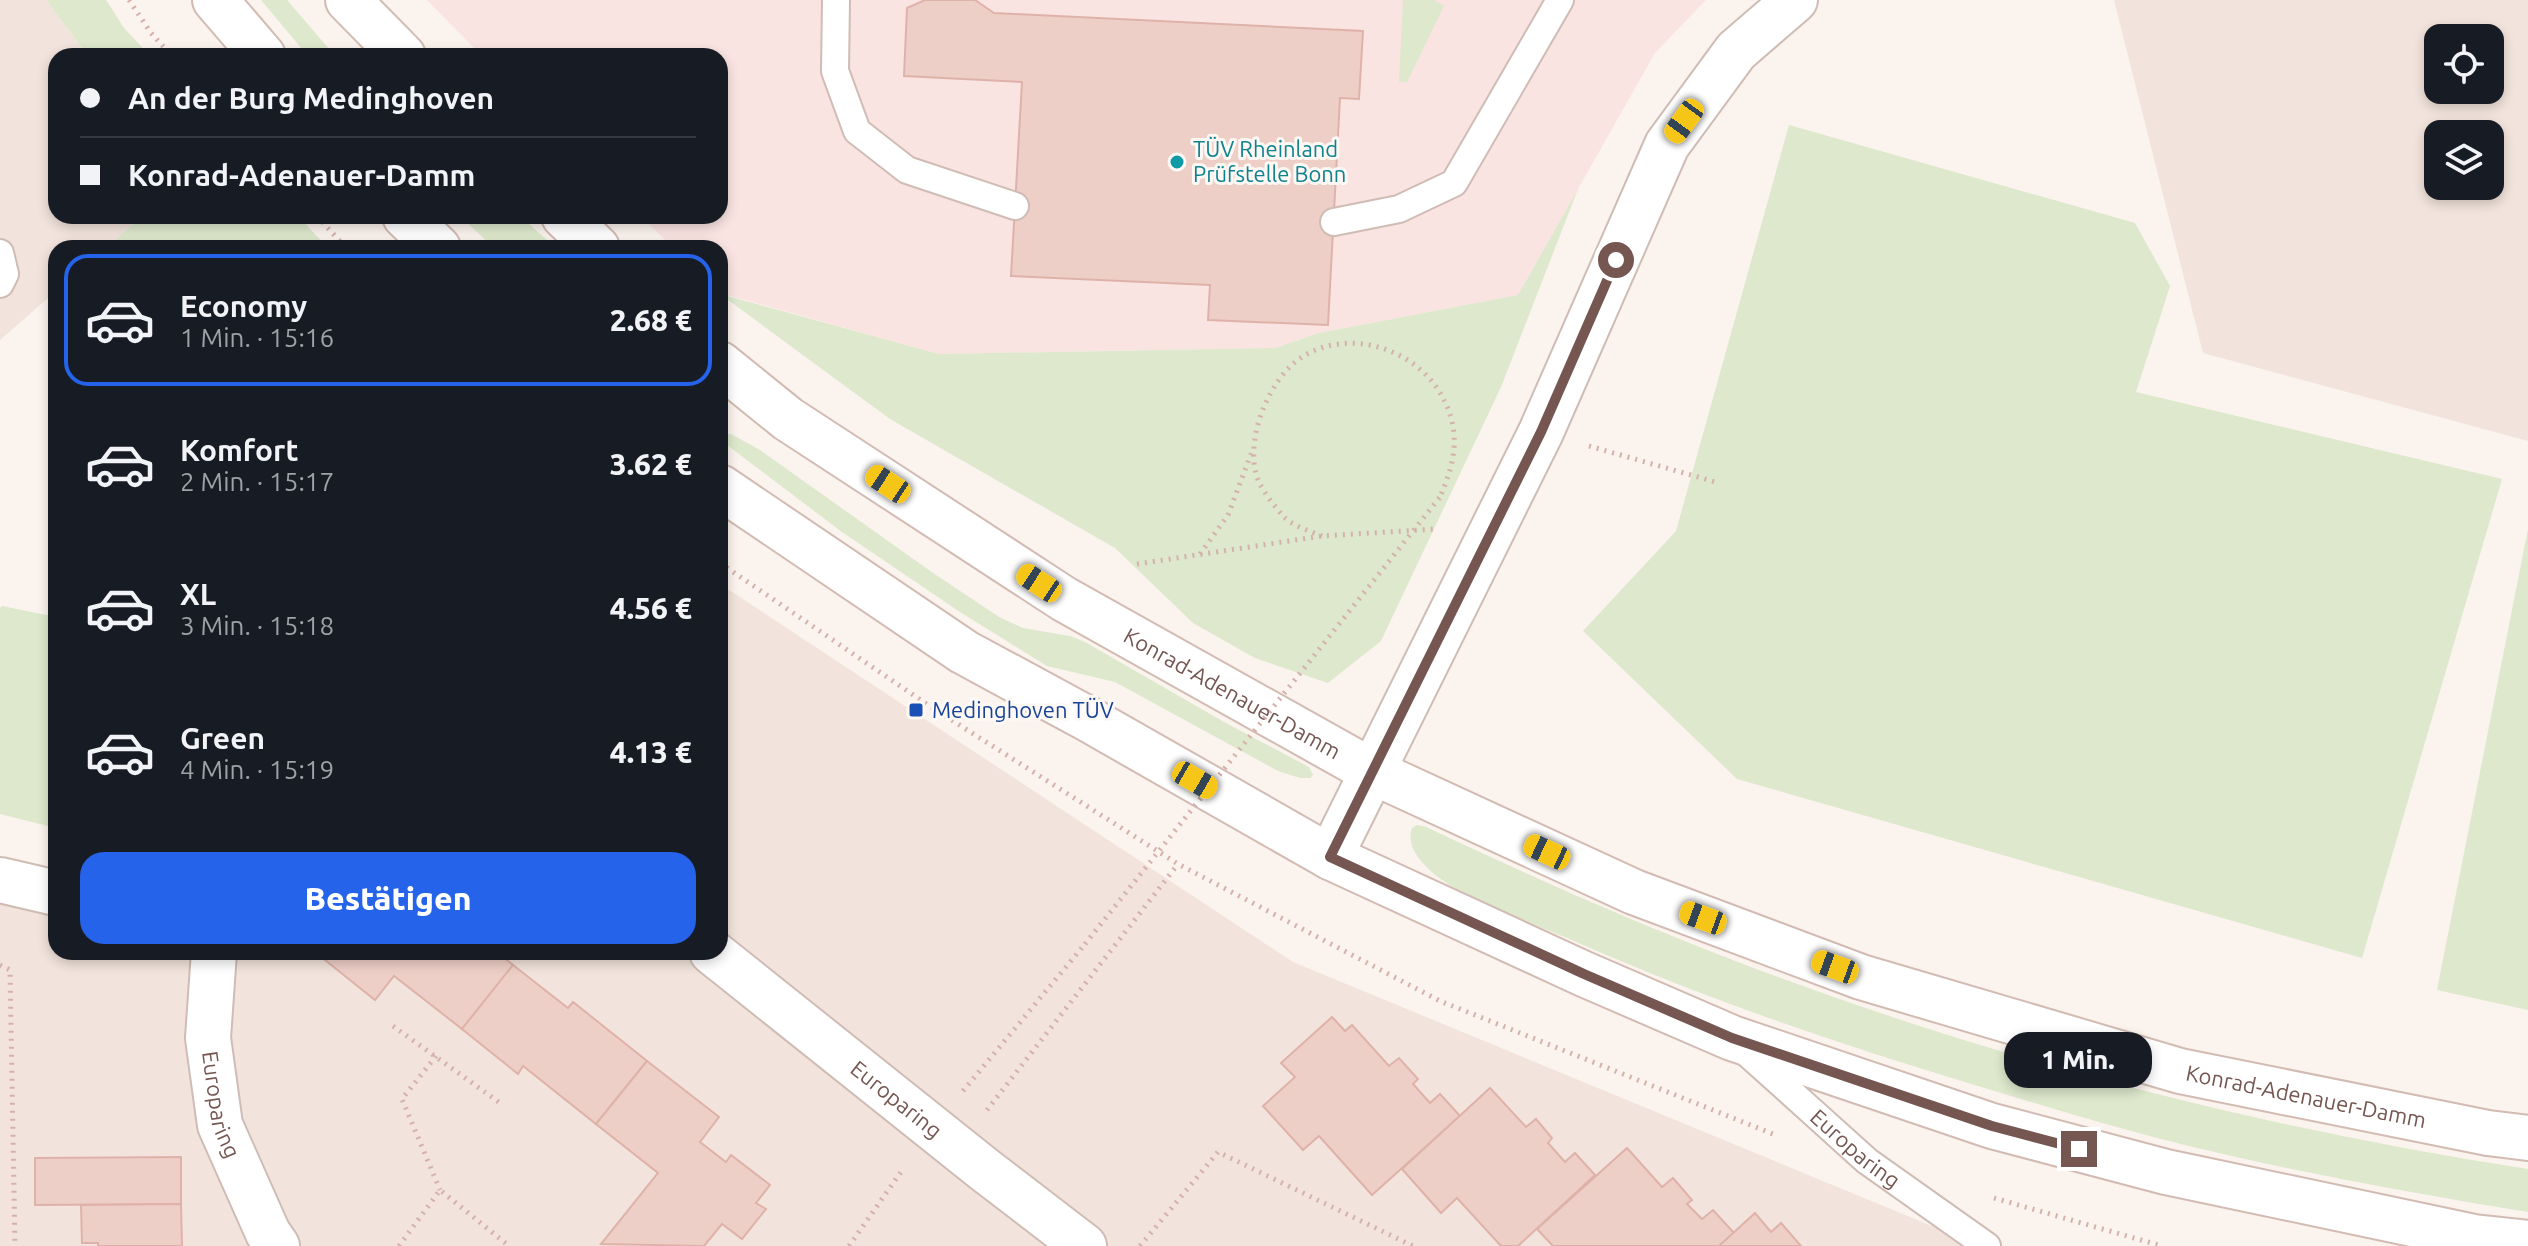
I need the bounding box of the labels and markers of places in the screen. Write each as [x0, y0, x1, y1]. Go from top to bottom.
place label: TÜV Rheinland Prüfstelle Bonn [1193, 136, 1346, 186]
marker: TÜV Rheinland Prüfstelle Bonn [1168, 153, 1186, 171]
place label: Medinghoven TÜV [932, 697, 1114, 722]
marker: Medinghoven TÜV [907, 701, 925, 719]

